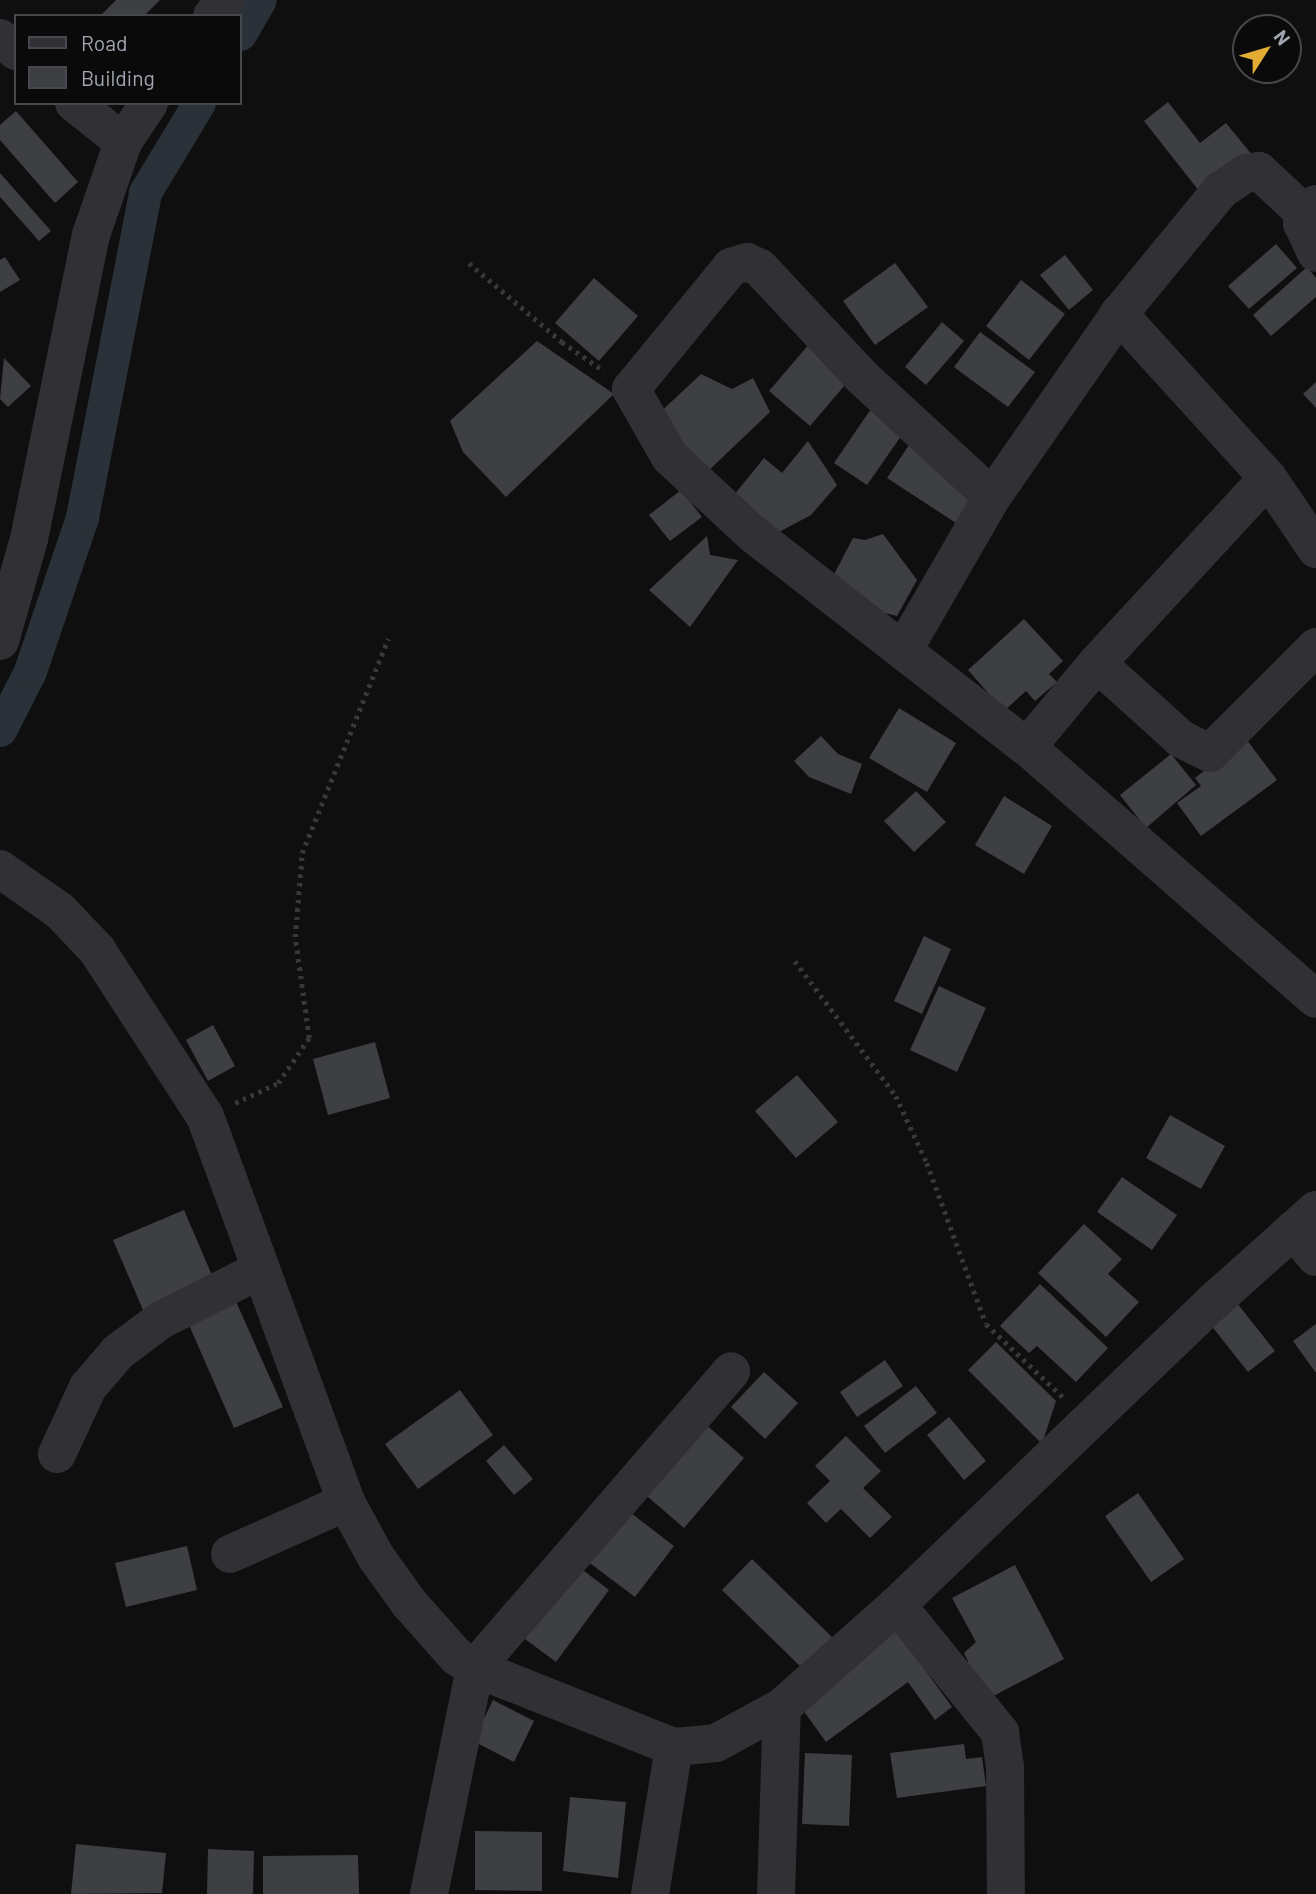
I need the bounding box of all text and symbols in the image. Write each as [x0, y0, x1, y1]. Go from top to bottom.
legend [14, 14, 242, 105]
north arrow [1232, 14, 1302, 84]
text: N [1270, 25, 1296, 49]
text: Road [81, 30, 127, 55]
text: Building [81, 65, 155, 90]

